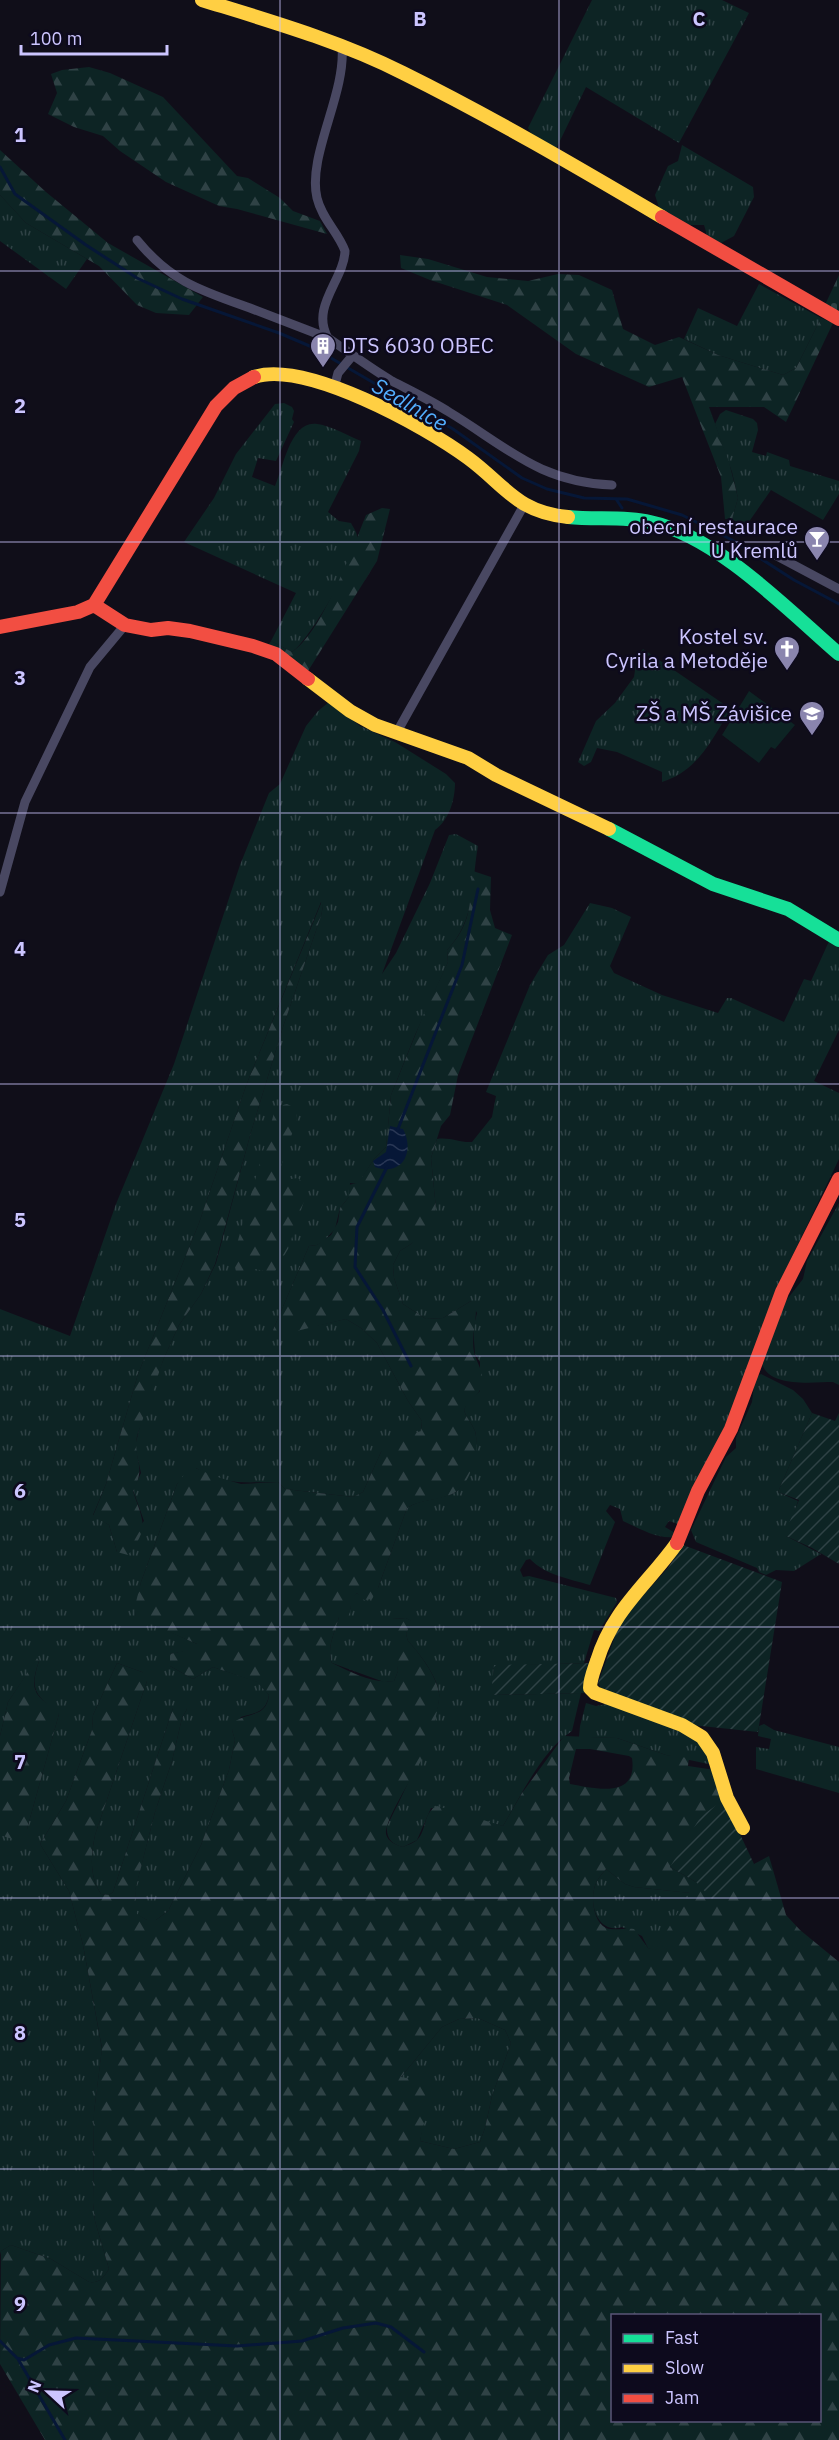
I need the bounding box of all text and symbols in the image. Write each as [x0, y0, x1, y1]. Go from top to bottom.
text: B [413, 5, 427, 32]
text: C [692, 5, 706, 32]
scale bar [21, 18, 166, 56]
text: 100 m [30, 27, 82, 50]
text: 1 [14, 121, 26, 148]
building icon: DTS 6030 OBEC [308, 331, 338, 369]
place label: DTS 6030 OBEC [342, 331, 494, 359]
water label: Sedlnice [367, 370, 453, 437]
text: 2 [14, 392, 26, 419]
place label: obecní restaurace U Kremlů [629, 512, 798, 564]
bar icon: obecní restaurace U Kremlů [802, 524, 832, 562]
place label: Kostel sv. Cyrila a Metoděje [605, 622, 768, 674]
church icon: Kostel sv. Cyrila a Metoděje [772, 634, 802, 672]
text: 3 [14, 664, 26, 691]
place label: ZŠ a MŠ Závišice [636, 699, 792, 727]
school or university icon: ZŠ a MŠ Závišice [797, 699, 827, 737]
text: 4 [14, 935, 26, 962]
text: 5 [14, 1206, 26, 1233]
text: 6 [14, 1477, 26, 1504]
text: 7 [14, 1748, 26, 1775]
text: 8 [14, 2019, 26, 2046]
text: 9 [14, 2290, 26, 2317]
legend [611, 2314, 821, 2422]
text: Fast [665, 2326, 699, 2349]
text: Slow [665, 2356, 704, 2379]
north arrow [18, 2362, 78, 2422]
text: N [23, 2377, 46, 2396]
text: Jam [665, 2386, 700, 2409]

